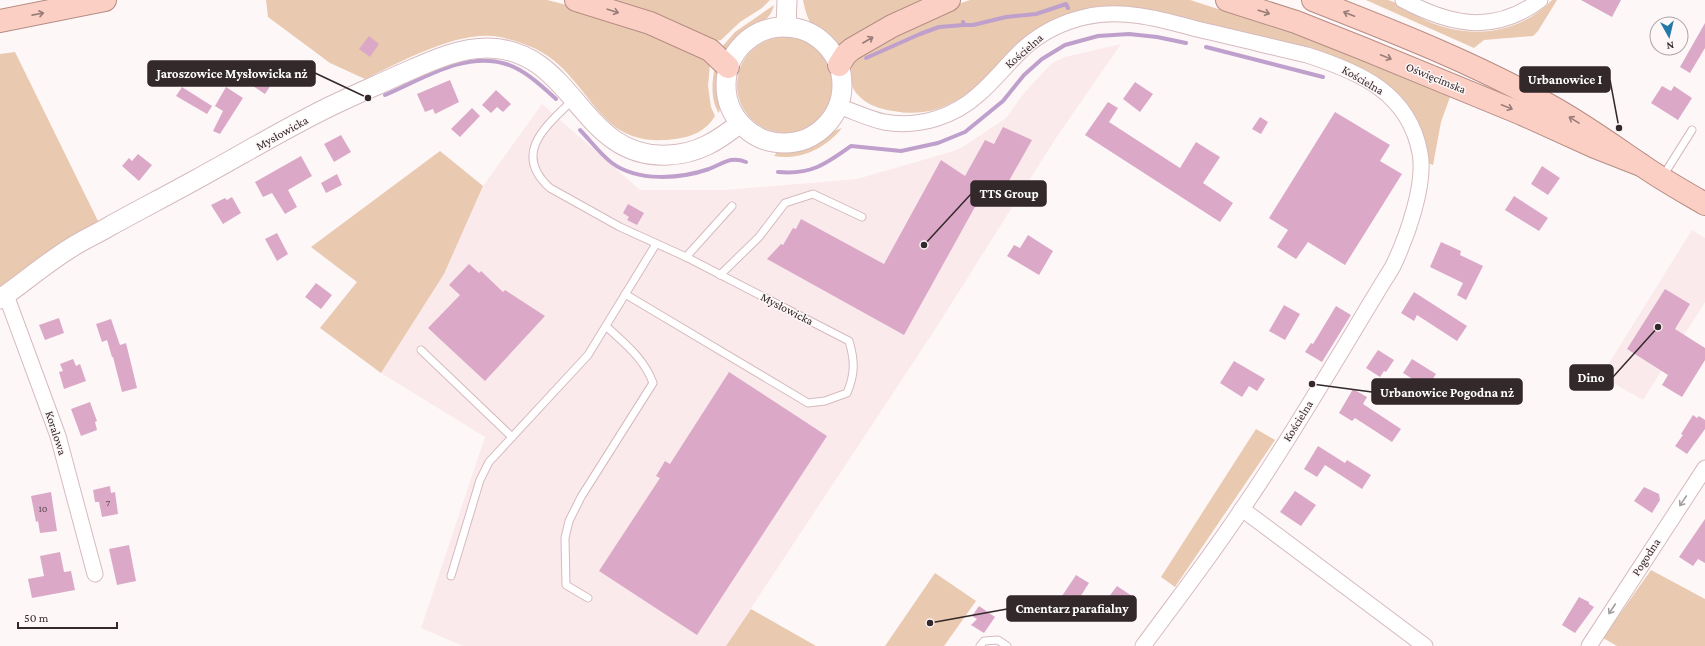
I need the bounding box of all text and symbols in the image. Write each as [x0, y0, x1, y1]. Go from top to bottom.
one-way arrow [607, 8, 620, 15]
one-way arrow [31, 9, 44, 17]
one-way arrow [1258, 9, 1271, 16]
one-way arrow [1344, 9, 1356, 17]
north arrow [1649, 16, 1689, 56]
street label: Kościelna [1002, 30, 1046, 71]
one-way arrow [862, 36, 873, 44]
text: N [1665, 39, 1675, 52]
one-way arrow [1380, 54, 1392, 62]
street label: Oświęcimska [1404, 60, 1469, 97]
callout: Jaroszowice Mysłowicka nż [148, 61, 315, 86]
street label: Kościelna [1340, 62, 1387, 98]
text: Jaroszowice Mysłowicka nż [154, 66, 308, 81]
callout: Urbanowice I [1520, 67, 1610, 92]
text: Urbanowice I [1528, 72, 1602, 87]
one-way arrow [1501, 104, 1513, 112]
street label: Mysłowicka [254, 113, 311, 153]
one-way arrow [1568, 115, 1580, 123]
callout: TTS Group [971, 181, 1046, 206]
text: TTS Group [979, 186, 1039, 201]
street label: Mysłowicka [758, 290, 816, 328]
callout: Dino [1570, 365, 1613, 390]
text: Dino [1578, 370, 1605, 385]
callout: Urbanowice Pogodna nż [1372, 379, 1522, 404]
text: Urbanowice Pogodna nż [1380, 385, 1514, 400]
street label: Kościelna [1280, 397, 1316, 444]
street label: Koralowa [42, 409, 70, 457]
one-way arrow [1679, 495, 1688, 506]
house number: 7 [106, 497, 111, 508]
house number: 10 [39, 503, 48, 514]
street label: Pogodna [1629, 535, 1663, 578]
callout: Cmentarz parafialny [1007, 596, 1136, 621]
text: Cmentarz parafialny [1015, 601, 1129, 616]
one-way arrow [1608, 603, 1616, 615]
scale bar [18, 604, 117, 630]
text: 50 m [24, 611, 49, 625]

